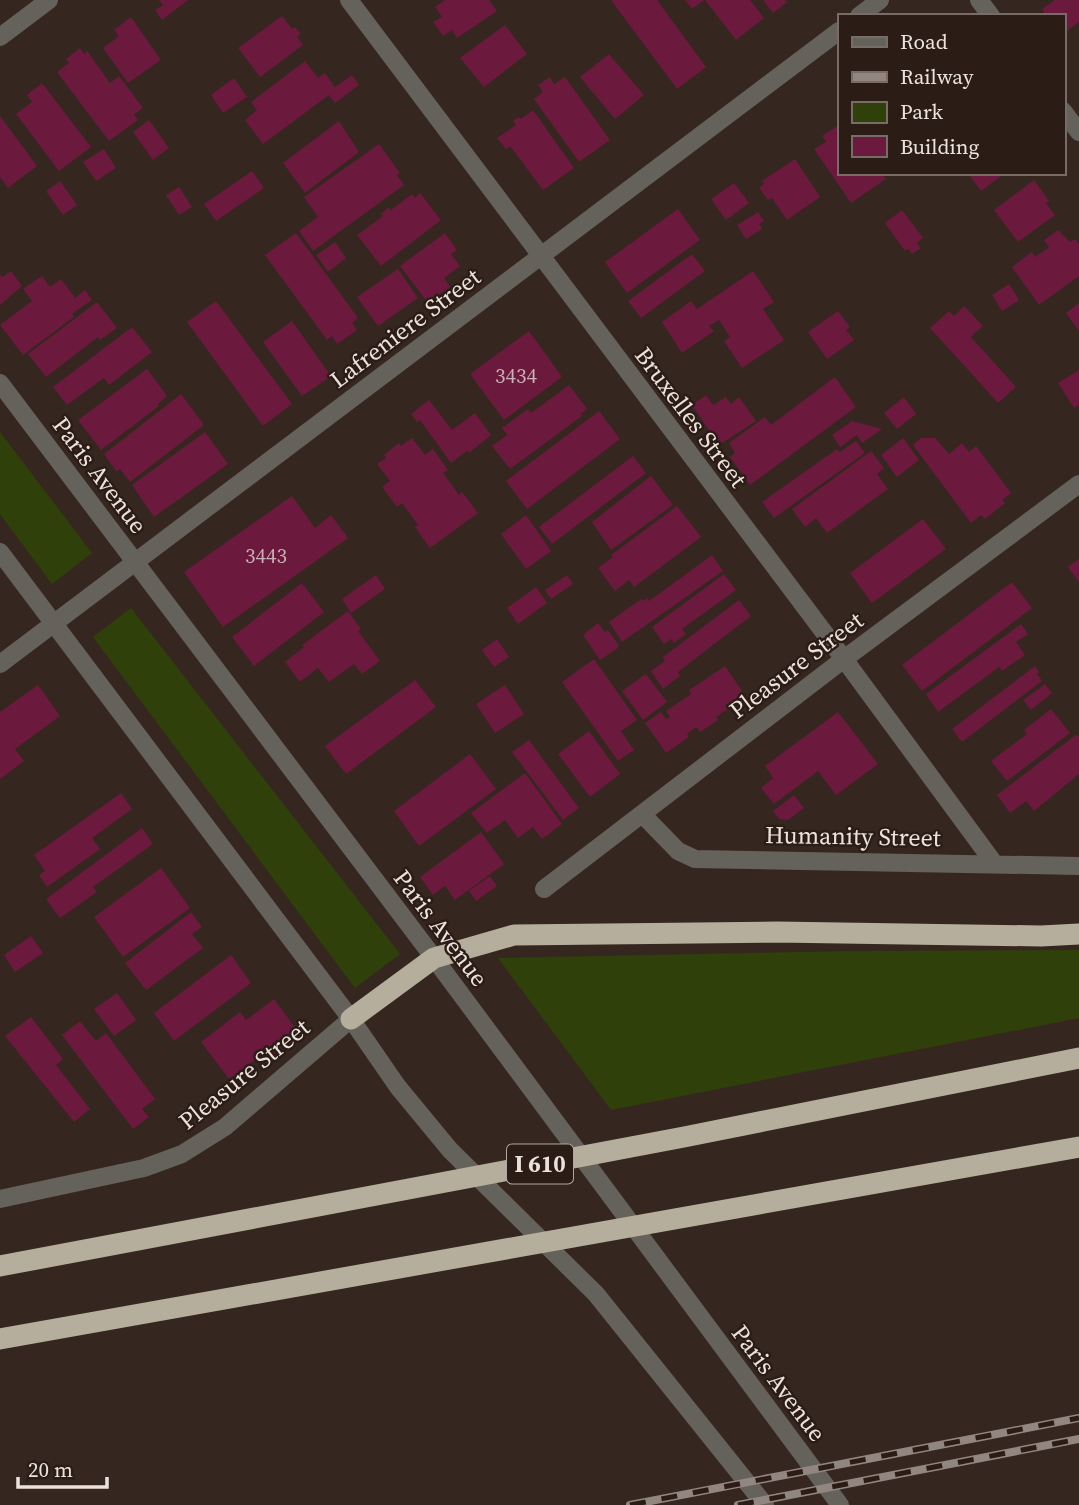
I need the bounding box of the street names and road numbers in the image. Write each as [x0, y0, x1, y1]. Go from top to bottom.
street label: Lafreniere Street [323, 260, 487, 396]
street label: Bruxelles Street [627, 340, 755, 494]
street label: Paris Avenue [45, 410, 155, 540]
street label: Pleasure Street [722, 604, 870, 726]
street label: Humanity Street [765, 818, 941, 854]
street label: Paris Avenue [386, 863, 496, 993]
street label: Pleasure Street [172, 1011, 317, 1137]
road number: I 610 [507, 1144, 573, 1184]
street label: Paris Avenue [724, 1318, 834, 1448]

